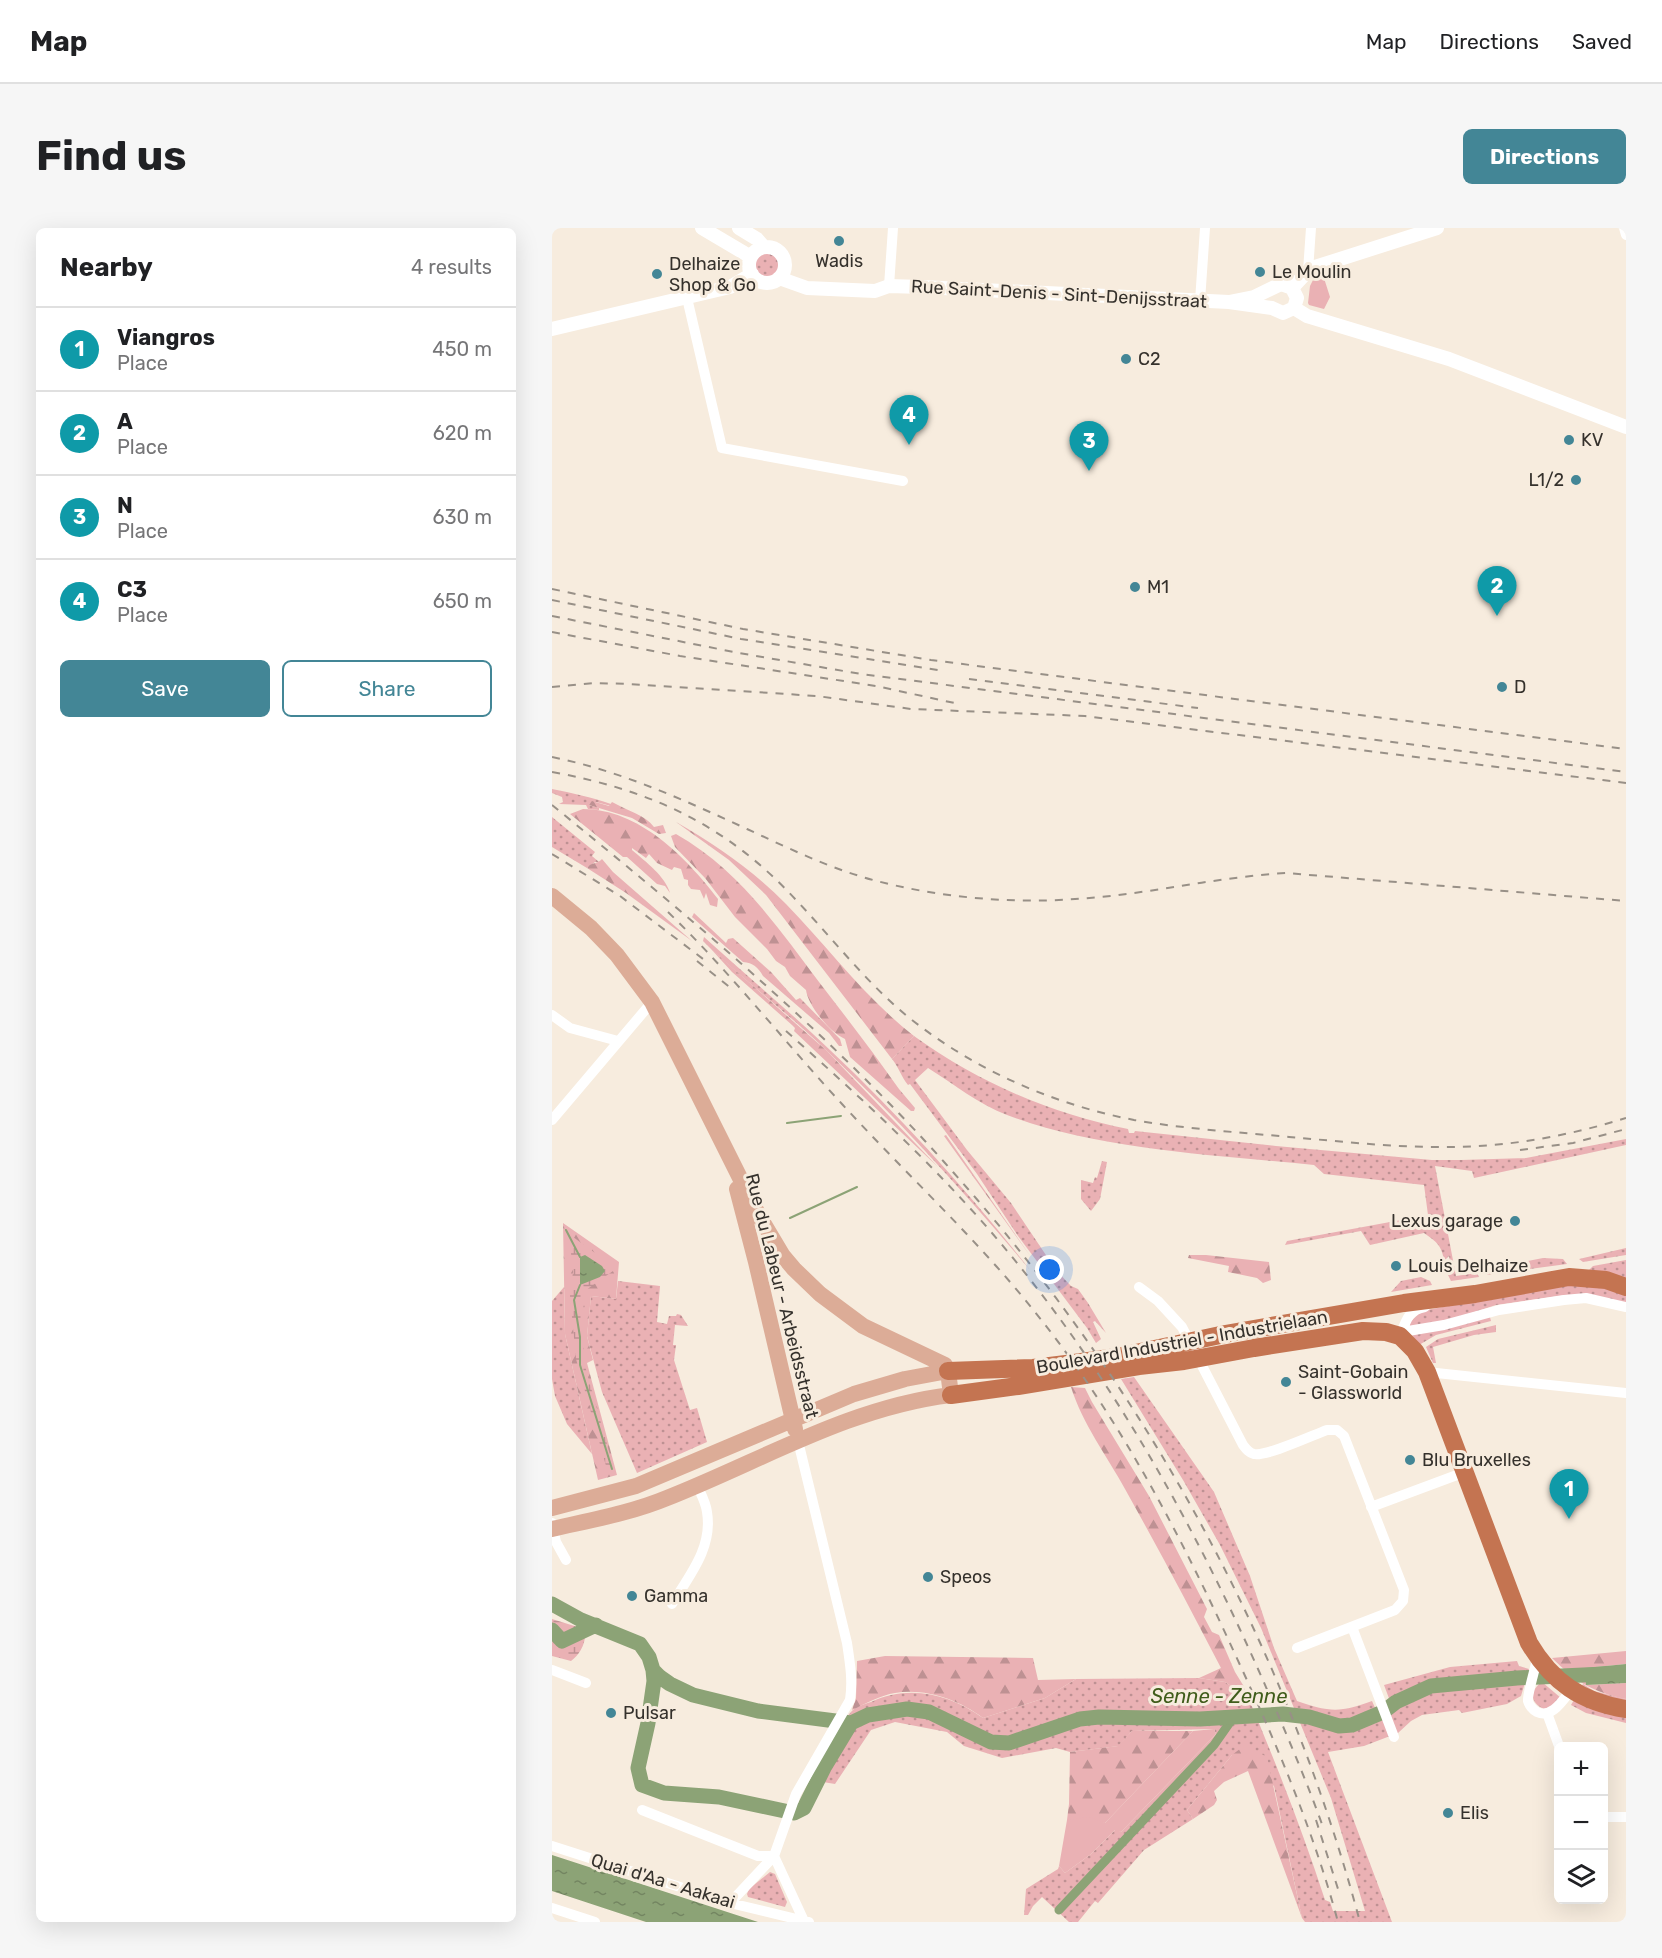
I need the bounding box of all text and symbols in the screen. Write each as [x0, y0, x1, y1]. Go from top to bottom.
text: Map [30, 25, 87, 58]
text: Map [1366, 29, 1407, 54]
text: Directions [1440, 29, 1539, 54]
text: Saved [1572, 29, 1632, 54]
button: Directions [1463, 129, 1626, 184]
text: Find us [36, 131, 187, 181]
marker: Wadis [832, 234, 846, 248]
place label: Wadis [815, 250, 863, 272]
text: Nearby [60, 252, 153, 283]
place label: Delhaize Shop & Go [669, 253, 756, 296]
text: 4 results [411, 255, 492, 279]
place label: Le Moulin [1272, 261, 1352, 283]
marker: Le Moulin [1253, 265, 1267, 279]
marker: Delhaize Shop & Go [650, 267, 664, 281]
street label: Rue Saint-Denis - Sint-Denijsstraat [910, 275, 1208, 313]
text: Viangros [117, 324, 215, 351]
text: 1 [75, 337, 84, 361]
text: 450 m [432, 337, 492, 361]
place label: C2 [1138, 348, 1161, 370]
text: Place [117, 351, 168, 375]
marker: C2 [1119, 352, 1133, 366]
pin: 4 [890, 396, 928, 445]
text: A [117, 408, 133, 435]
text: 2 [73, 421, 86, 445]
text: 620 m [433, 421, 492, 445]
pin: 3 [1070, 422, 1108, 471]
place label: KV [1581, 429, 1604, 451]
marker: KV [1562, 433, 1576, 447]
text: Place [117, 435, 168, 459]
place label: L1/2 [1528, 469, 1564, 491]
marker: L1/2 [1569, 473, 1583, 487]
text: N [117, 492, 133, 519]
text: 3 [73, 505, 86, 529]
text: 630 m [433, 505, 492, 529]
text: Place [117, 519, 168, 543]
pin: 2 [1478, 566, 1516, 616]
text: C3 [117, 576, 147, 603]
place label: M1 [1147, 576, 1169, 598]
marker: M1 [1128, 580, 1142, 594]
text: 4 [73, 589, 86, 613]
text: 650 m [433, 589, 492, 613]
text: Place [117, 603, 168, 627]
button: Save [60, 660, 270, 717]
button: Share [282, 660, 492, 717]
place label: D [1514, 676, 1526, 698]
marker: D [1495, 680, 1509, 694]
street label: Rue du Labeur - Arbeidsstraat [741, 1171, 823, 1421]
place label: Lexus garage [1391, 1210, 1503, 1232]
marker: Lexus garage [1508, 1214, 1522, 1228]
your location [1035, 1255, 1064, 1284]
place label: Louis Delhaize [1408, 1255, 1528, 1277]
marker: Louis Delhaize [1389, 1259, 1403, 1273]
street label: Boulevard Industriel - Industrielaan [1035, 1306, 1329, 1378]
place label: Saint-Gobain - Glassworld [1298, 1361, 1408, 1404]
marker: Saint-Gobain - Glassworld [1279, 1375, 1293, 1389]
place label: Blu Bruxelles [1422, 1449, 1531, 1471]
marker: Blu Bruxelles [1403, 1453, 1417, 1467]
pin: 1 [1550, 1470, 1588, 1519]
place label: Speos [940, 1566, 992, 1588]
marker: Speos [921, 1570, 935, 1584]
place label: Gamma [644, 1585, 708, 1607]
marker: Gamma [625, 1589, 639, 1603]
water label: Senne - Zenne [1151, 1684, 1287, 1708]
place label: Pulsar [623, 1702, 676, 1724]
marker: Pulsar [604, 1706, 618, 1720]
map controls [1554, 1742, 1608, 1904]
button: + [1554, 1742, 1608, 1796]
button: − [1554, 1796, 1608, 1850]
place label: Elis [1460, 1802, 1489, 1824]
marker: Elis [1441, 1806, 1455, 1820]
street label: Quai d'Aa - Aakaai [588, 1849, 738, 1913]
button: layers [1554, 1850, 1608, 1904]

